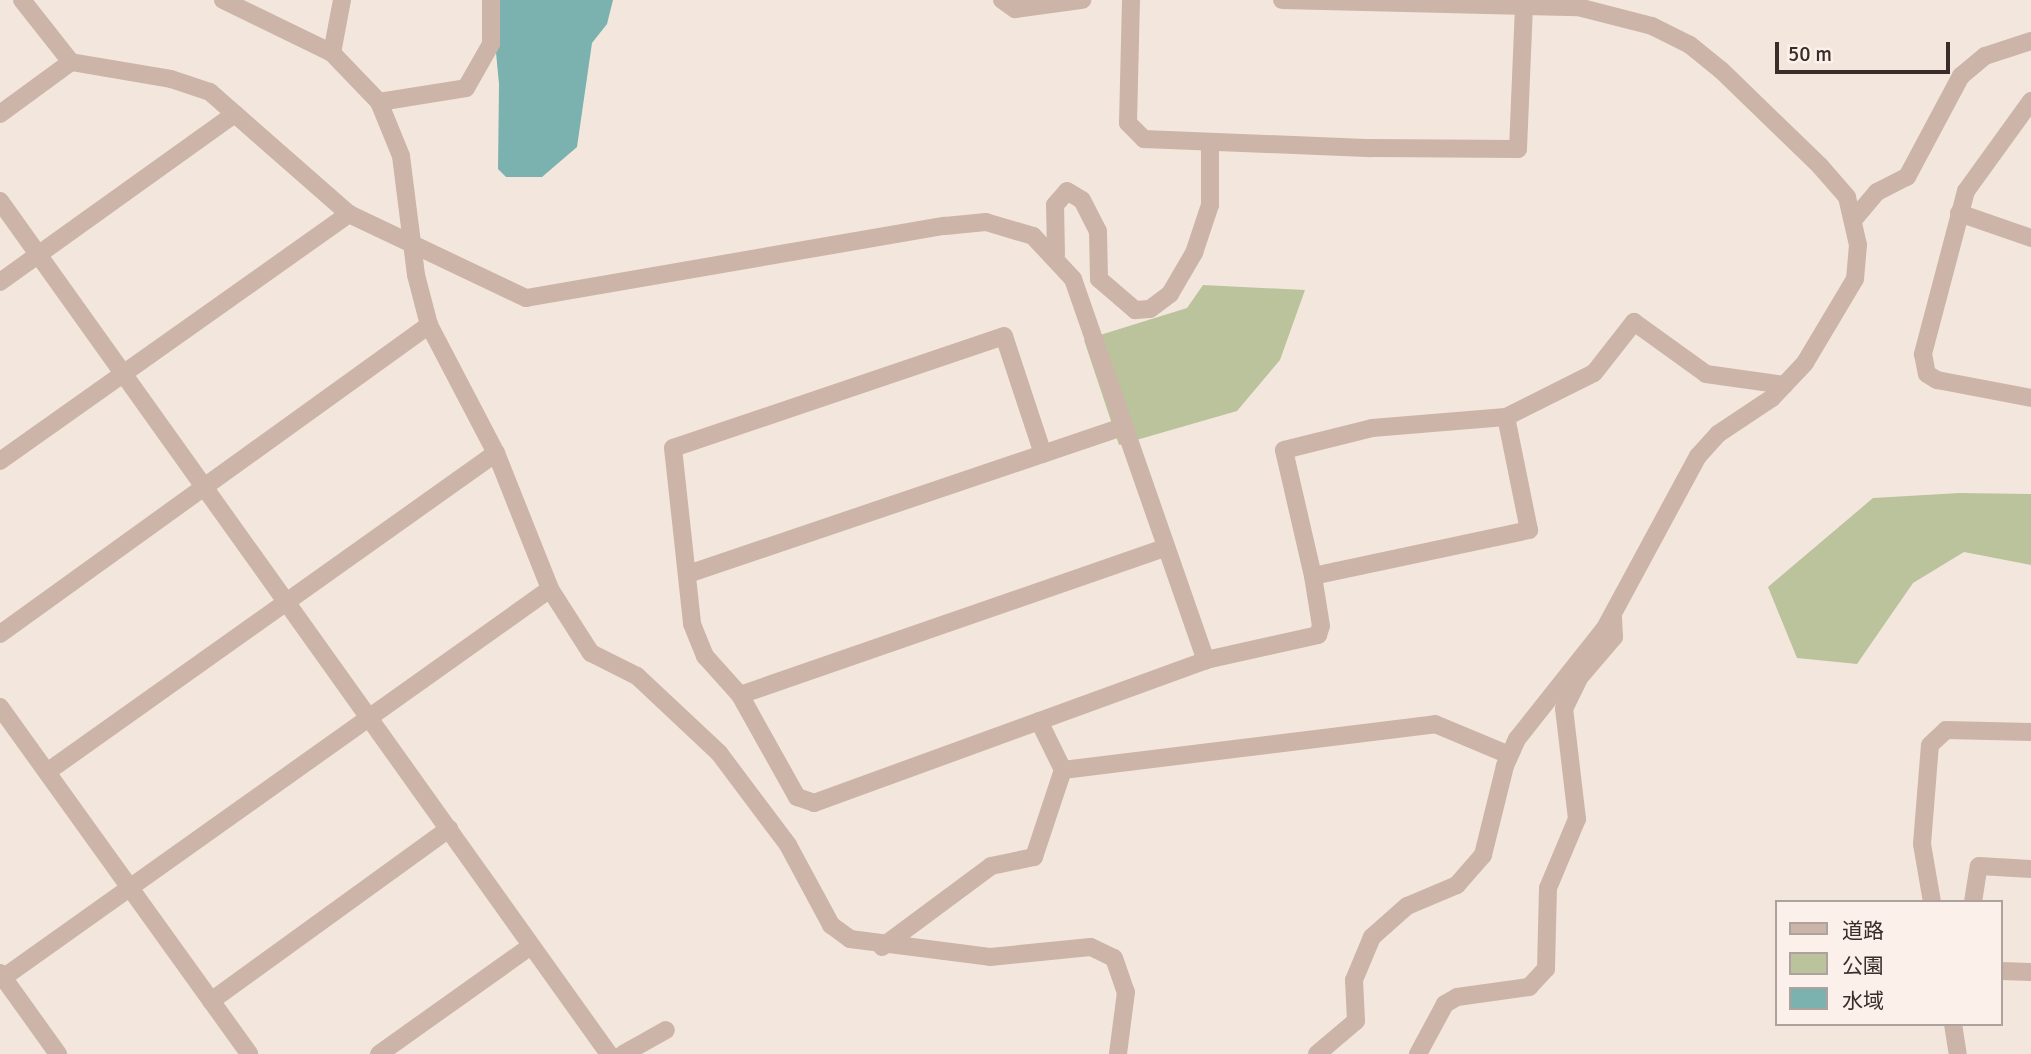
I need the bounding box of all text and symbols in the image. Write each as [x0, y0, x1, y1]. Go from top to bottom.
scale bar [1779, 28, 1954, 72]
text: 50 m [1788, 41, 1832, 67]
legend [1776, 900, 2003, 1026]
text: 道路 [1842, 918, 1884, 944]
text: 公園 [1842, 953, 1884, 979]
text: 水域 [1842, 988, 1884, 1014]

